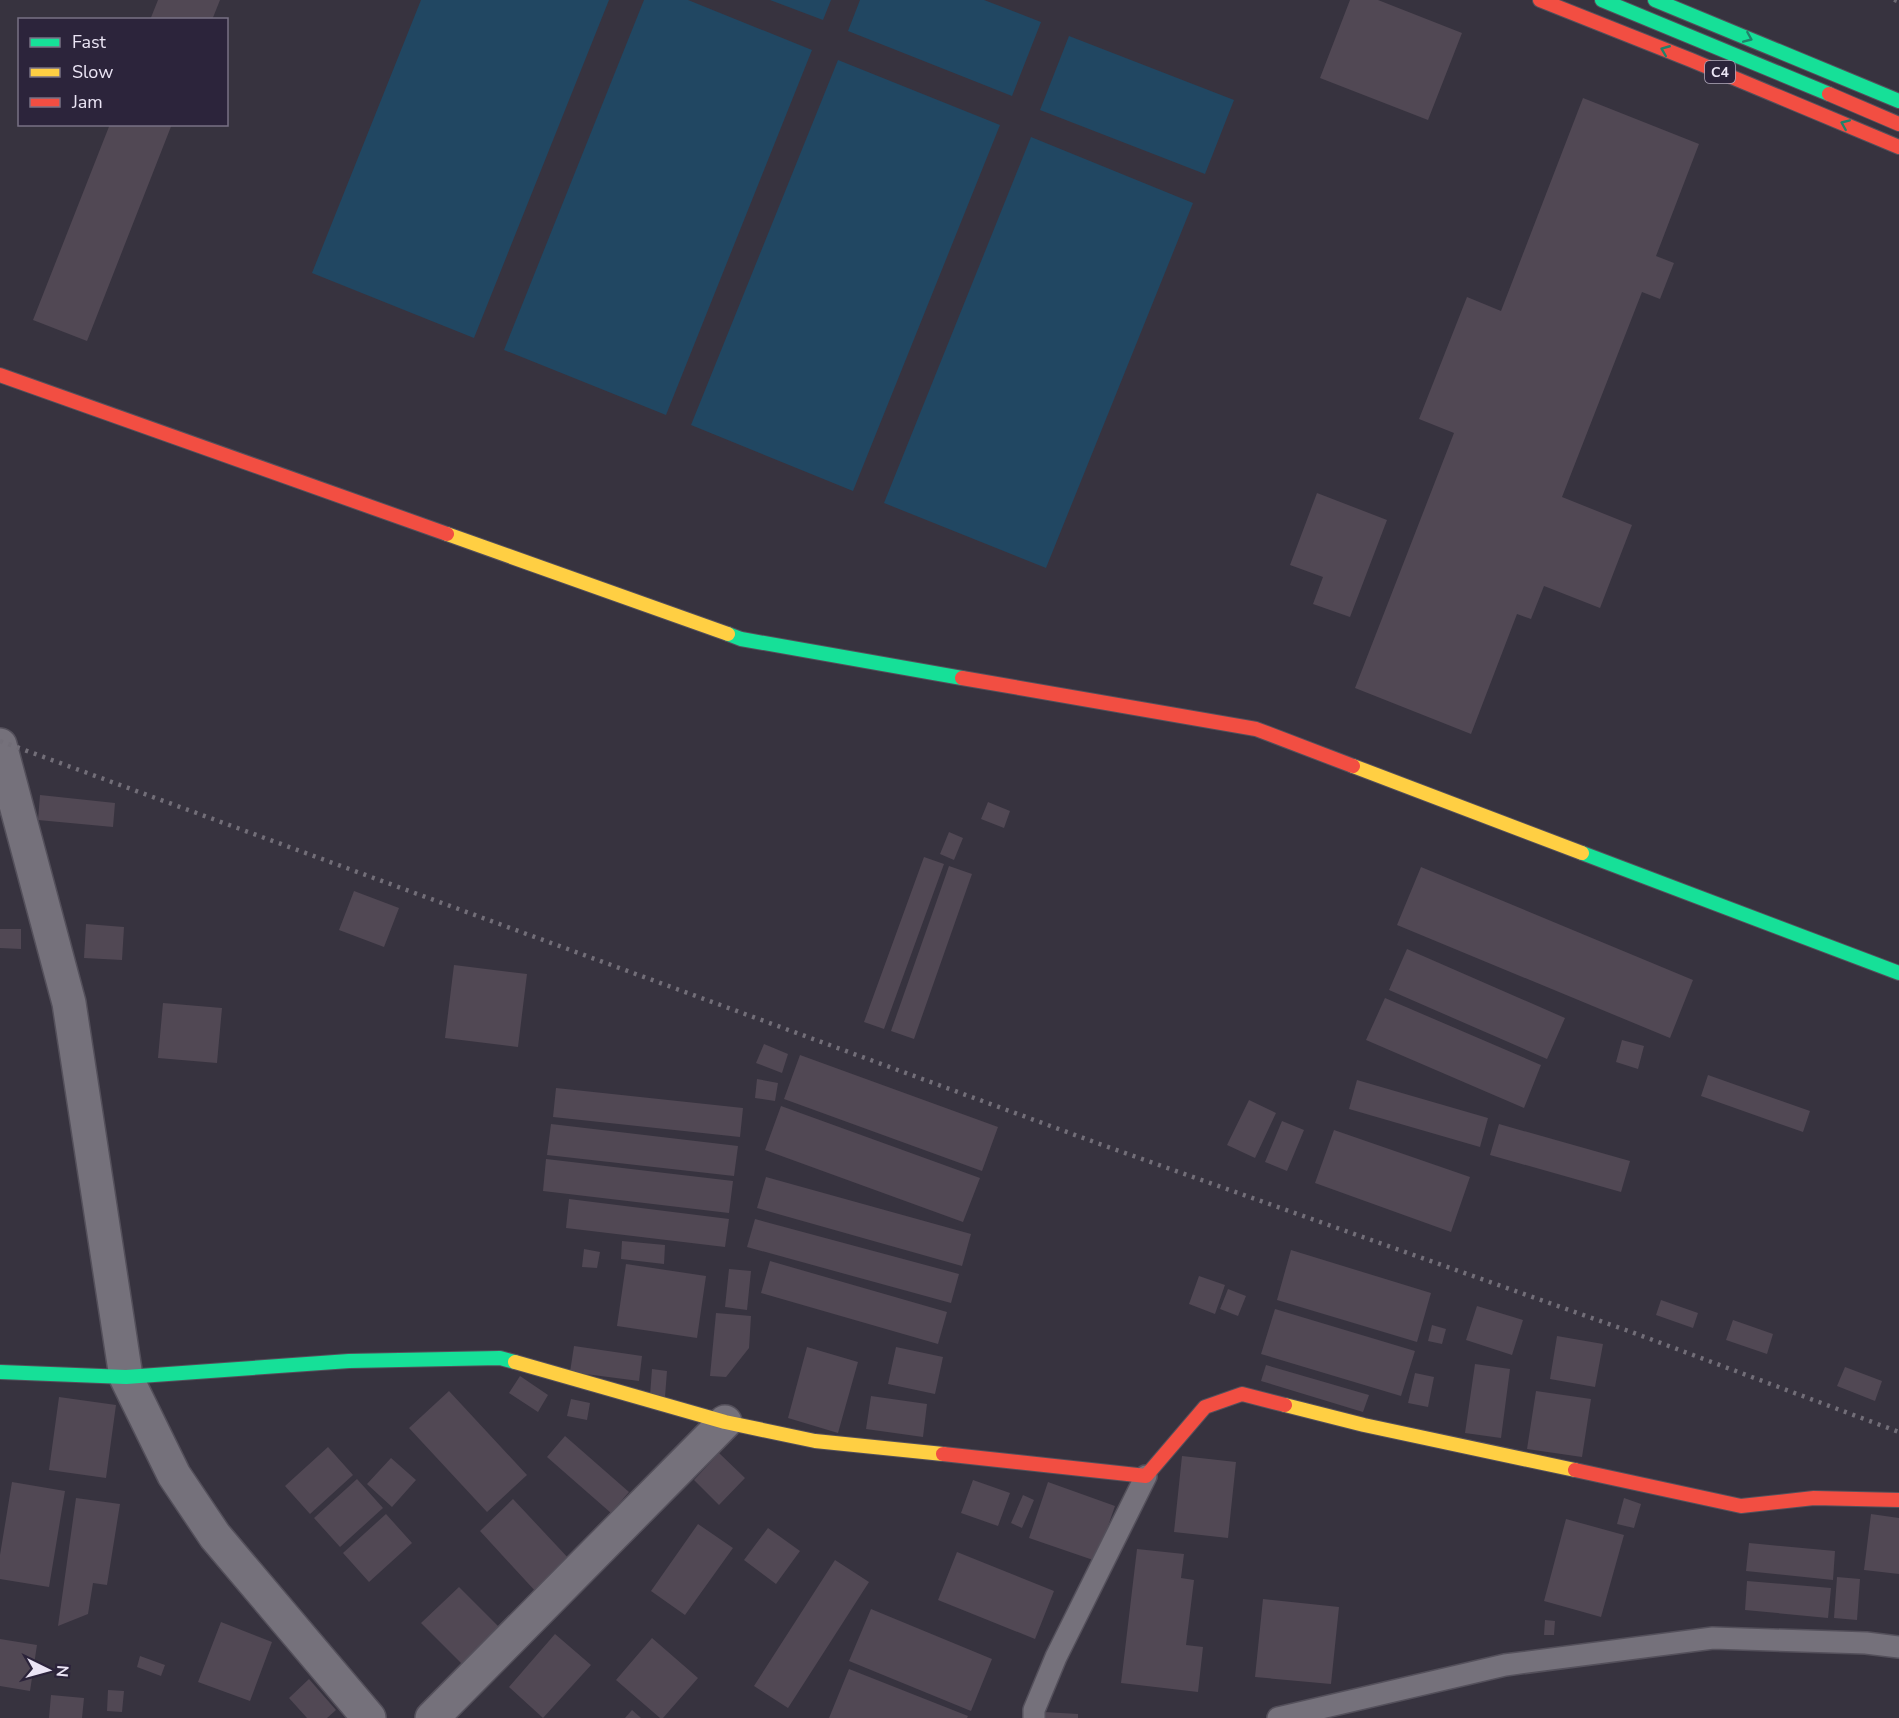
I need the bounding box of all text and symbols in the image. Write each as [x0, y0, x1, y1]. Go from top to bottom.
legend [18, 18, 228, 126]
text: Fast [72, 30, 107, 54]
one-way arrow [1742, 31, 1753, 43]
one-way arrow [1660, 44, 1671, 57]
text: Slow [72, 60, 113, 84]
road number: C4 [1705, 61, 1735, 83]
text: Jam [71, 90, 103, 114]
one-way arrow [1840, 119, 1851, 131]
north arrow [18, 1640, 78, 1700]
text: N [50, 1664, 73, 1678]

